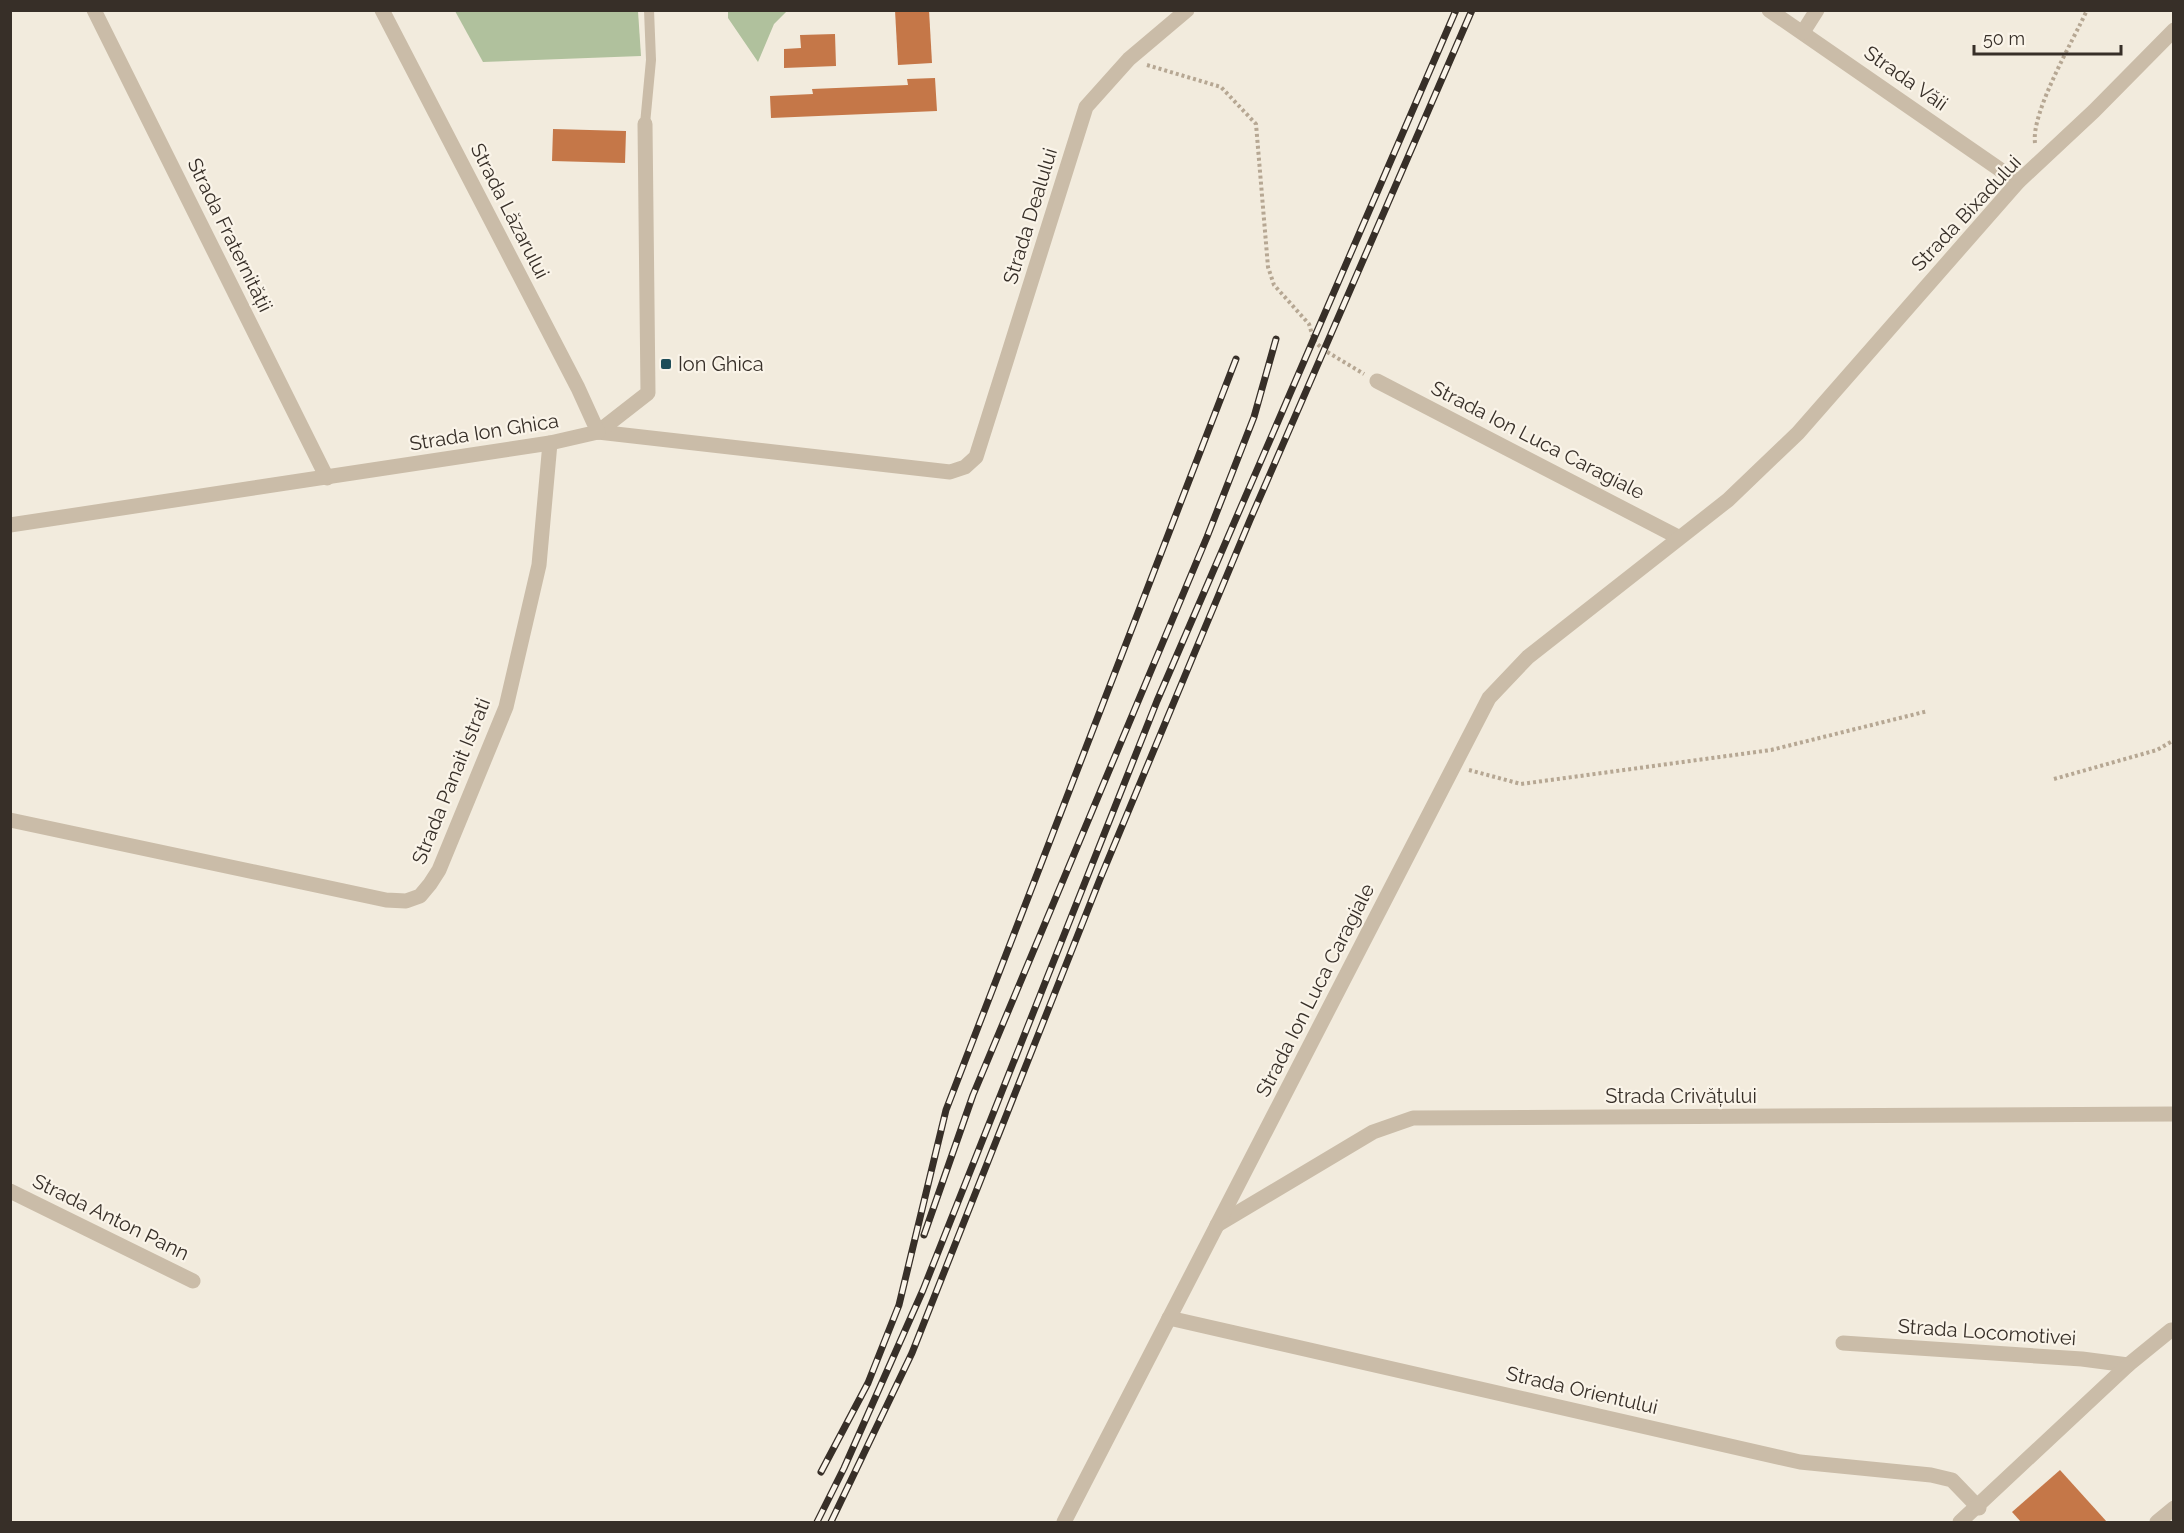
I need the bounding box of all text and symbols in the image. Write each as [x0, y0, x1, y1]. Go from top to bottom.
scale bar [1974, 18, 2121, 56]
text: 50 m [1983, 28, 2025, 49]
street label: Strada Văii [1860, 41, 1952, 115]
street label: Strada Lăzarului [466, 139, 554, 283]
street label: Strada Dealului [998, 145, 1062, 287]
street label: Strada Bixadului [1906, 150, 2026, 276]
street label: Strada Fraternității [182, 154, 278, 316]
place label: Ion Ghica [678, 352, 764, 376]
marker: Ion Ghica [659, 357, 673, 371]
street label: Strada Ion Luca Caragiale [1427, 376, 1649, 504]
street label: Strada Ion Ghica [408, 408, 560, 456]
street label: Strada Panait Istrati [407, 694, 495, 868]
street label: Strada Ion Luca Caragiale [1251, 879, 1379, 1101]
street label: Strada Crivățului [1605, 1084, 1757, 1108]
street label: Strada Anton Pann [29, 1169, 193, 1265]
street label: Strada Locomotivei [1897, 1314, 2077, 1350]
street label: Strada Orientului [1504, 1361, 1660, 1419]

